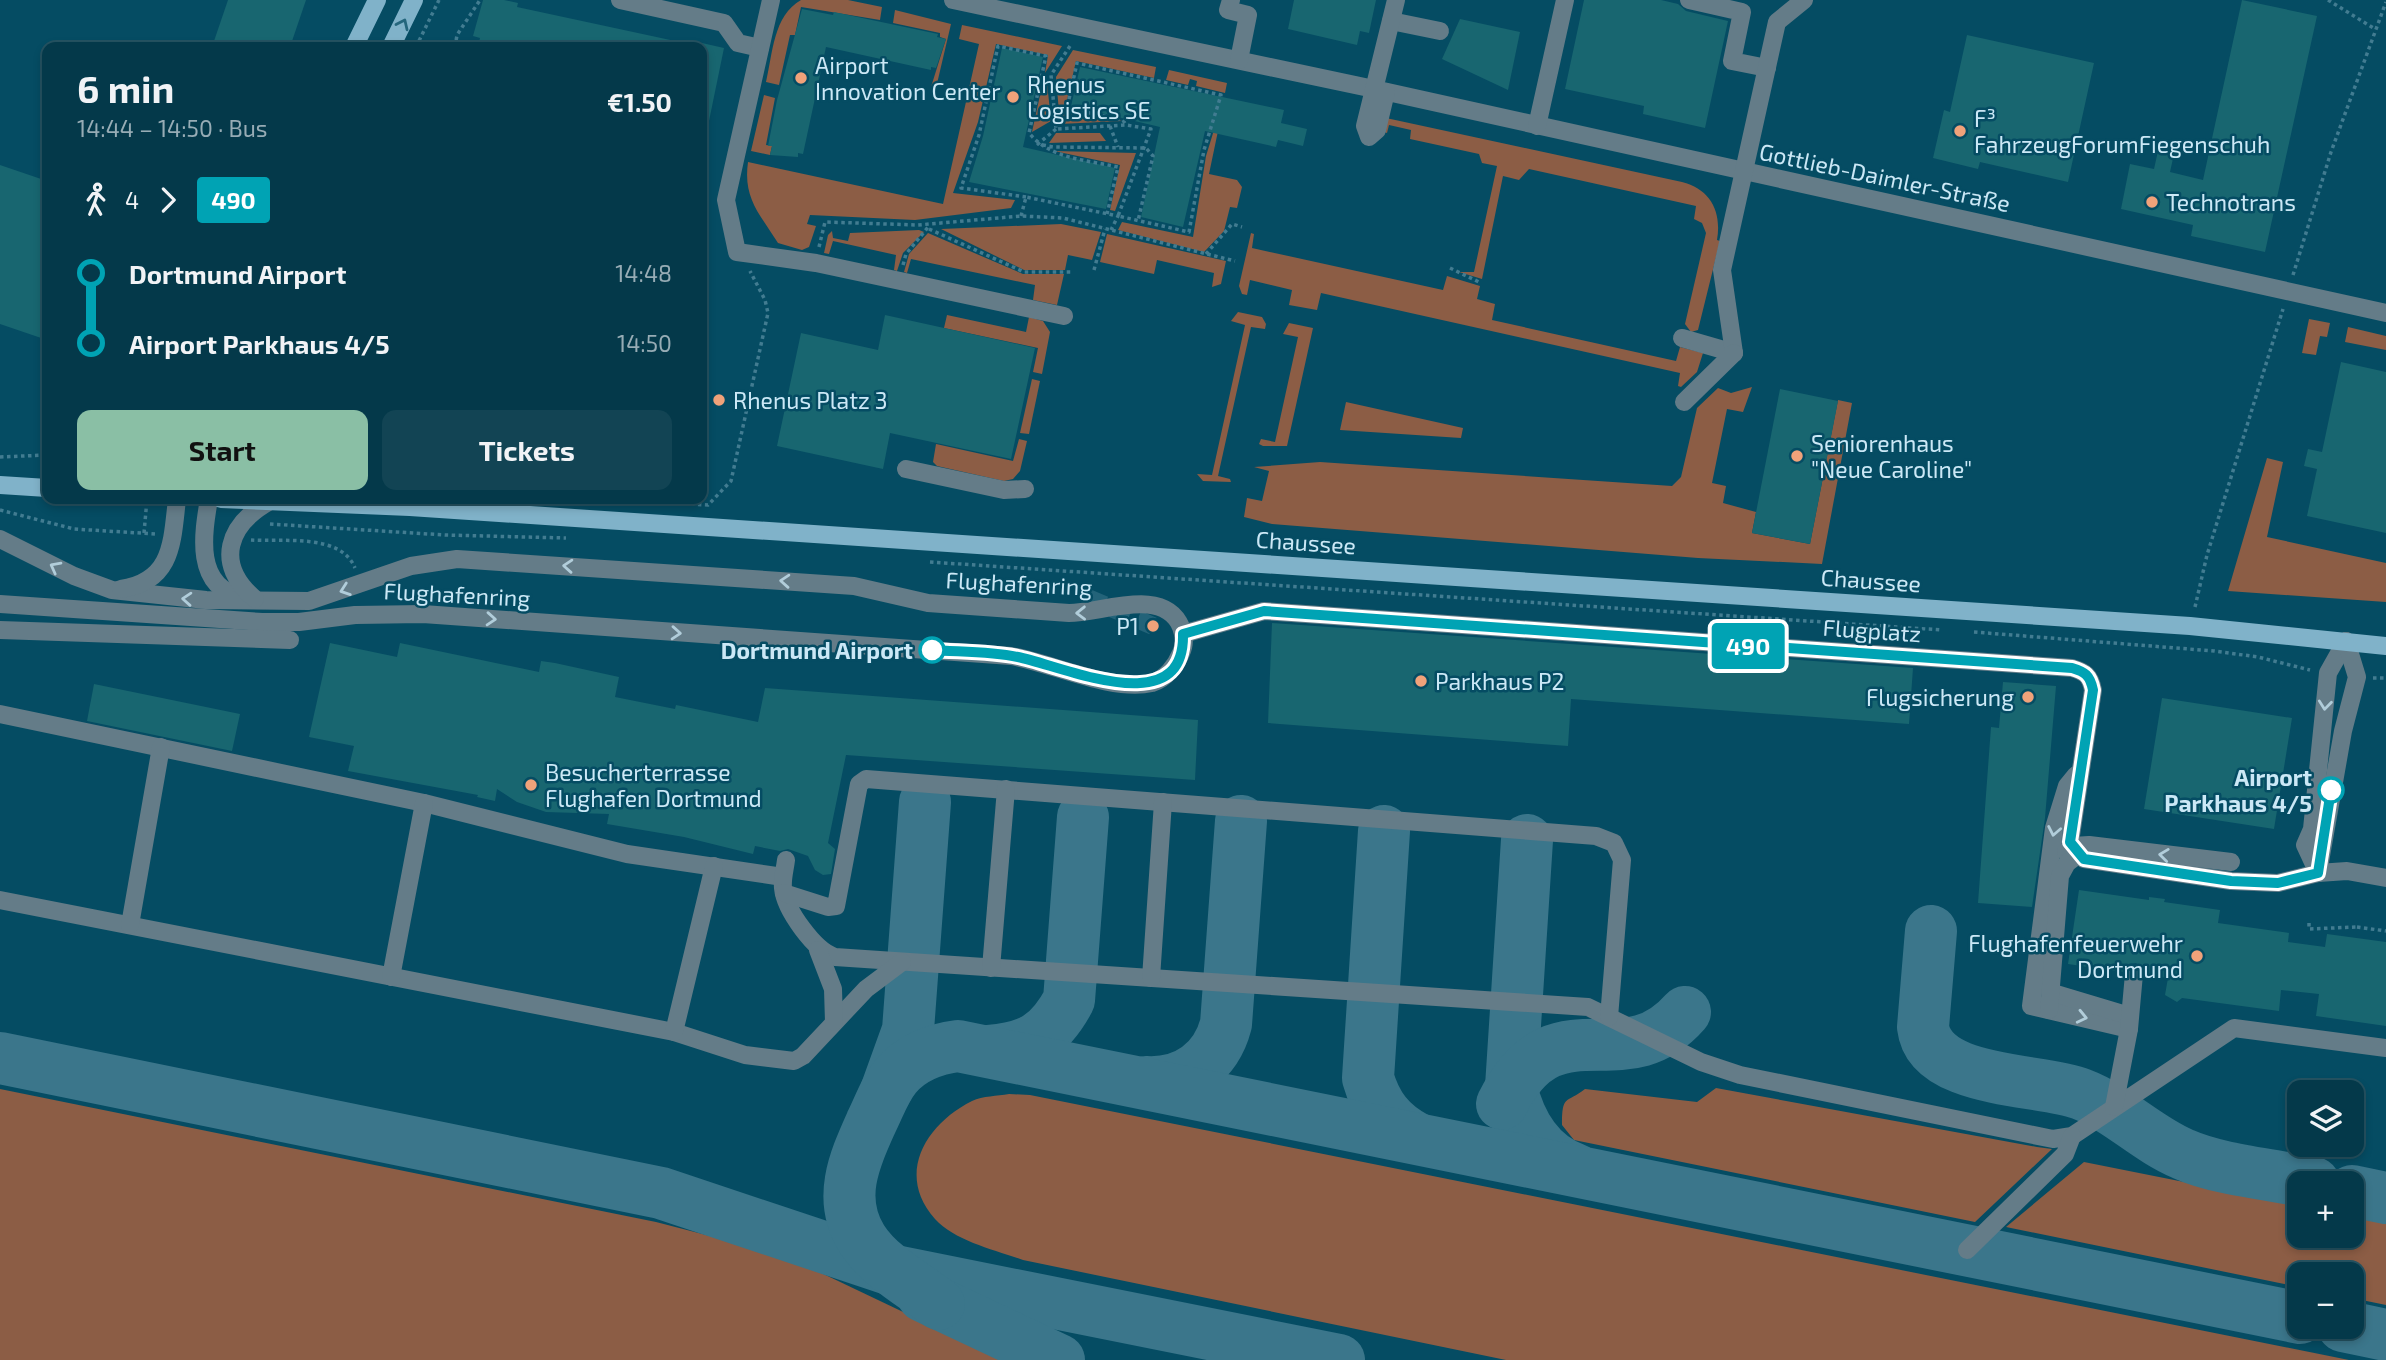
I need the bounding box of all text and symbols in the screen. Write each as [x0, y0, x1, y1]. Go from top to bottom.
one-way arrow [394, 19, 408, 31]
place label: Airport Innovation Center [815, 51, 1001, 105]
text: 6 min [77, 65, 174, 111]
marker: Airport Innovation Center [793, 70, 809, 86]
place label: Rhenus Logistics SE [1027, 70, 1150, 124]
text: €1.50 [607, 86, 672, 117]
marker: Rhenus Logistics SE [1005, 89, 1021, 105]
place label: F³ FahrzeugForumFiegenschuh [1974, 104, 2270, 158]
text: 14:44 – 14:50 · Bus [77, 114, 268, 142]
marker: F³ FahrzeugForumFiegenschuh [1952, 123, 1968, 139]
street label: Gottlieb-Daimler-Straße [1757, 137, 2013, 217]
icon: walk [77, 181, 115, 219]
icon: forward [149, 181, 187, 219]
text: 490 [211, 185, 256, 214]
text: 4 [125, 186, 139, 214]
place label: Technotrans [2166, 188, 2296, 216]
marker: Technotrans [2144, 194, 2160, 210]
text: Dortmund Airport [129, 258, 346, 289]
text: 14:48 [615, 259, 672, 287]
text: Airport Parkhaus 4/5 [129, 328, 390, 359]
text: 14:50 [617, 329, 672, 357]
place label: Rhenus Platz 3 [733, 386, 888, 414]
marker: Rhenus Platz 3 [711, 392, 727, 408]
button: Start [77, 410, 368, 490]
button: Tickets [382, 410, 672, 490]
place label: Seniorenhaus "Neue Caroline" [1811, 429, 1972, 483]
marker: Seniorenhaus "Neue Caroline" [1789, 448, 1805, 464]
street label: Chaussee [1255, 525, 1357, 559]
one-way arrow [562, 559, 573, 574]
one-way arrow [50, 561, 62, 575]
street label: Chaussee [1820, 563, 1922, 597]
street label: Flughafenring [945, 565, 1093, 601]
one-way arrow [780, 574, 791, 589]
street label: Flughafenring [383, 576, 531, 612]
one-way arrow [340, 582, 352, 596]
one-way arrow [181, 592, 192, 607]
one-way arrow [1076, 605, 1086, 621]
one-way arrow [485, 611, 496, 626]
place label: P1 [1116, 612, 1139, 640]
street label: Flugplatz [1822, 613, 1922, 647]
marker: P1 [1145, 618, 1161, 634]
line badge: 490 [1708, 623, 1788, 669]
one-way arrow [671, 625, 682, 640]
text: 490 [1726, 631, 1770, 660]
place label: Dortmund Airport [721, 636, 913, 664]
marker: Dortmund Airport [919, 637, 945, 663]
place label: Parkhaus P2 [1435, 667, 1564, 695]
marker: Parkhaus P2 [1413, 673, 1429, 689]
place label: Flugsicherung [1866, 683, 2014, 711]
marker: Flugsicherung [2020, 689, 2036, 705]
one-way arrow [2318, 699, 2333, 710]
place label: Besucherterrasse Flughafen Dortmund [545, 758, 762, 812]
place label: Airport Parkhaus 4/5 [2164, 763, 2312, 817]
marker: Besucherterrasse Flughafen Dortmund [523, 777, 539, 793]
marker: Airport Parkhaus 4/5 [2318, 777, 2344, 803]
one-way arrow [2047, 825, 2062, 837]
one-way arrow [2158, 847, 2169, 862]
place label: Flughafenfeuerwehr Dortmund [1968, 929, 2183, 983]
marker: Flughafenfeuerwehr Dortmund [2189, 948, 2205, 964]
one-way arrow [2076, 1009, 2088, 1024]
map controls [2287, 1080, 2364, 1339]
button: layers [2287, 1080, 2364, 1157]
button: + [2287, 1171, 2364, 1248]
button: − [2287, 1262, 2364, 1339]

